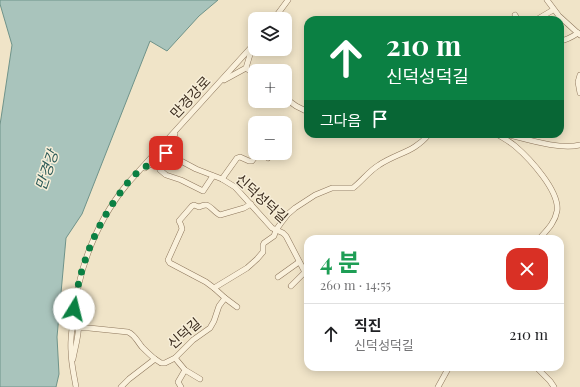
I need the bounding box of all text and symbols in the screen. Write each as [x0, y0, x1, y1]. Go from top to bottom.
map controls [248, 12, 292, 160]
button: layers [248, 12, 292, 56]
text: 210 m [386, 26, 461, 63]
icon: ahead [320, 32, 372, 84]
button: + [248, 64, 292, 108]
text: 신덕성덕길 [386, 64, 469, 88]
street label: 만경강로 [165, 72, 215, 122]
icon: arrive [369, 108, 391, 130]
text: 그다음 [320, 110, 361, 130]
button: − [248, 116, 292, 160]
pin [149, 136, 183, 170]
icon: arrive [155, 142, 177, 164]
water label: 만경강 [30, 145, 63, 193]
street label: 신덕성덕길 [232, 169, 292, 227]
text: 4 분 [320, 245, 360, 277]
button: close [506, 248, 548, 290]
text: 260 m · 14:55 [320, 276, 391, 293]
position arrow [53, 288, 95, 330]
street label: 신덕길 [163, 313, 205, 353]
text: 직진 [354, 315, 382, 335]
icon: ahead [320, 323, 342, 345]
text: 210 m [509, 324, 548, 344]
text: 신덕성덕길 [354, 336, 414, 353]

